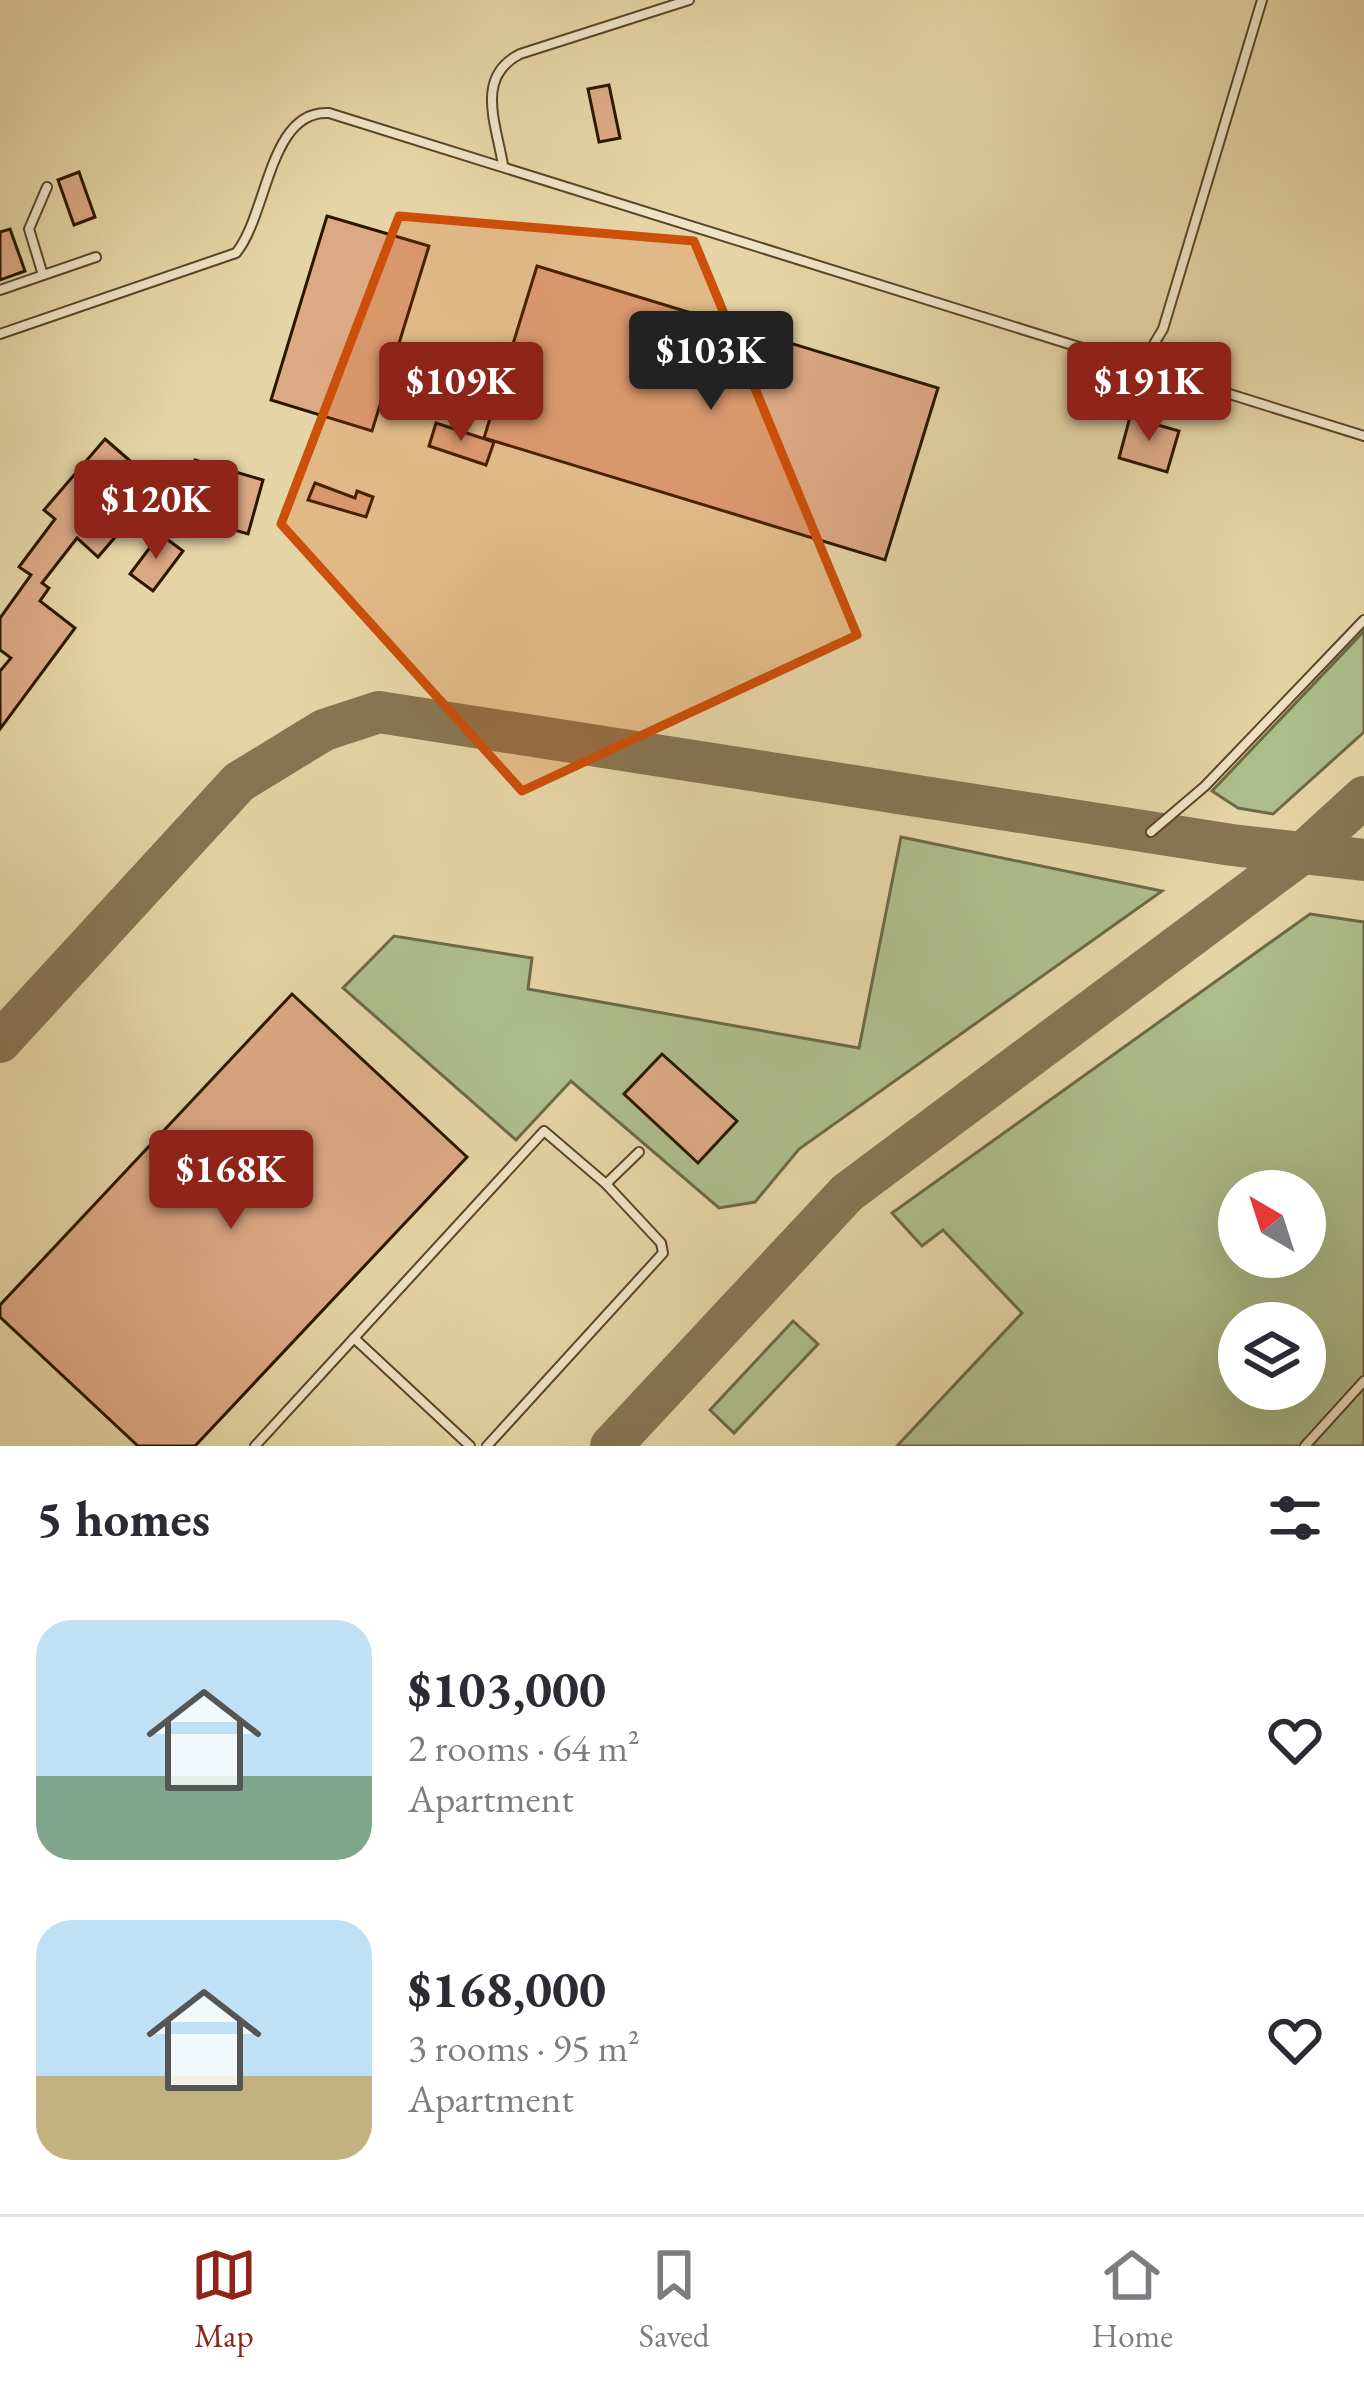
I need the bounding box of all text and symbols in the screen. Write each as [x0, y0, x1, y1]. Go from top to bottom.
pin: $103K [627, 311, 795, 413]
text: $103K [656, 324, 766, 375]
pin: $109K [377, 342, 545, 444]
pin: $191K [1065, 342, 1233, 444]
text: $109K [406, 355, 516, 406]
text: $191K [1094, 355, 1204, 406]
pin: $120K [72, 460, 240, 562]
text: $120K [101, 473, 211, 524]
pin: $168K [147, 1130, 315, 1232]
text: $168K [176, 1143, 286, 1194]
north arrow [1218, 1170, 1326, 1278]
map controls [1218, 1170, 1326, 1410]
button: layers [1218, 1302, 1326, 1410]
text: 5 homes [36, 1485, 210, 1551]
icon: filters [1262, 1485, 1328, 1551]
text: $103,000 [408, 1656, 606, 1722]
icon: home [132, 1668, 276, 1812]
icon: heart [1262, 1707, 1328, 1773]
text: 2 rooms · 64 m² [408, 1722, 640, 1773]
text: Apartment [408, 1773, 574, 1824]
text: $168,000 [408, 1956, 606, 2022]
icon: home [132, 1968, 276, 2112]
icon: heart [1262, 2007, 1328, 2073]
text: 3 rooms · 95 m² [408, 2022, 640, 2073]
text: Apartment [408, 2073, 574, 2124]
tab: Map [191, 2242, 257, 2357]
tab: Saved [639, 2242, 710, 2357]
tab: Home [1091, 2242, 1173, 2357]

